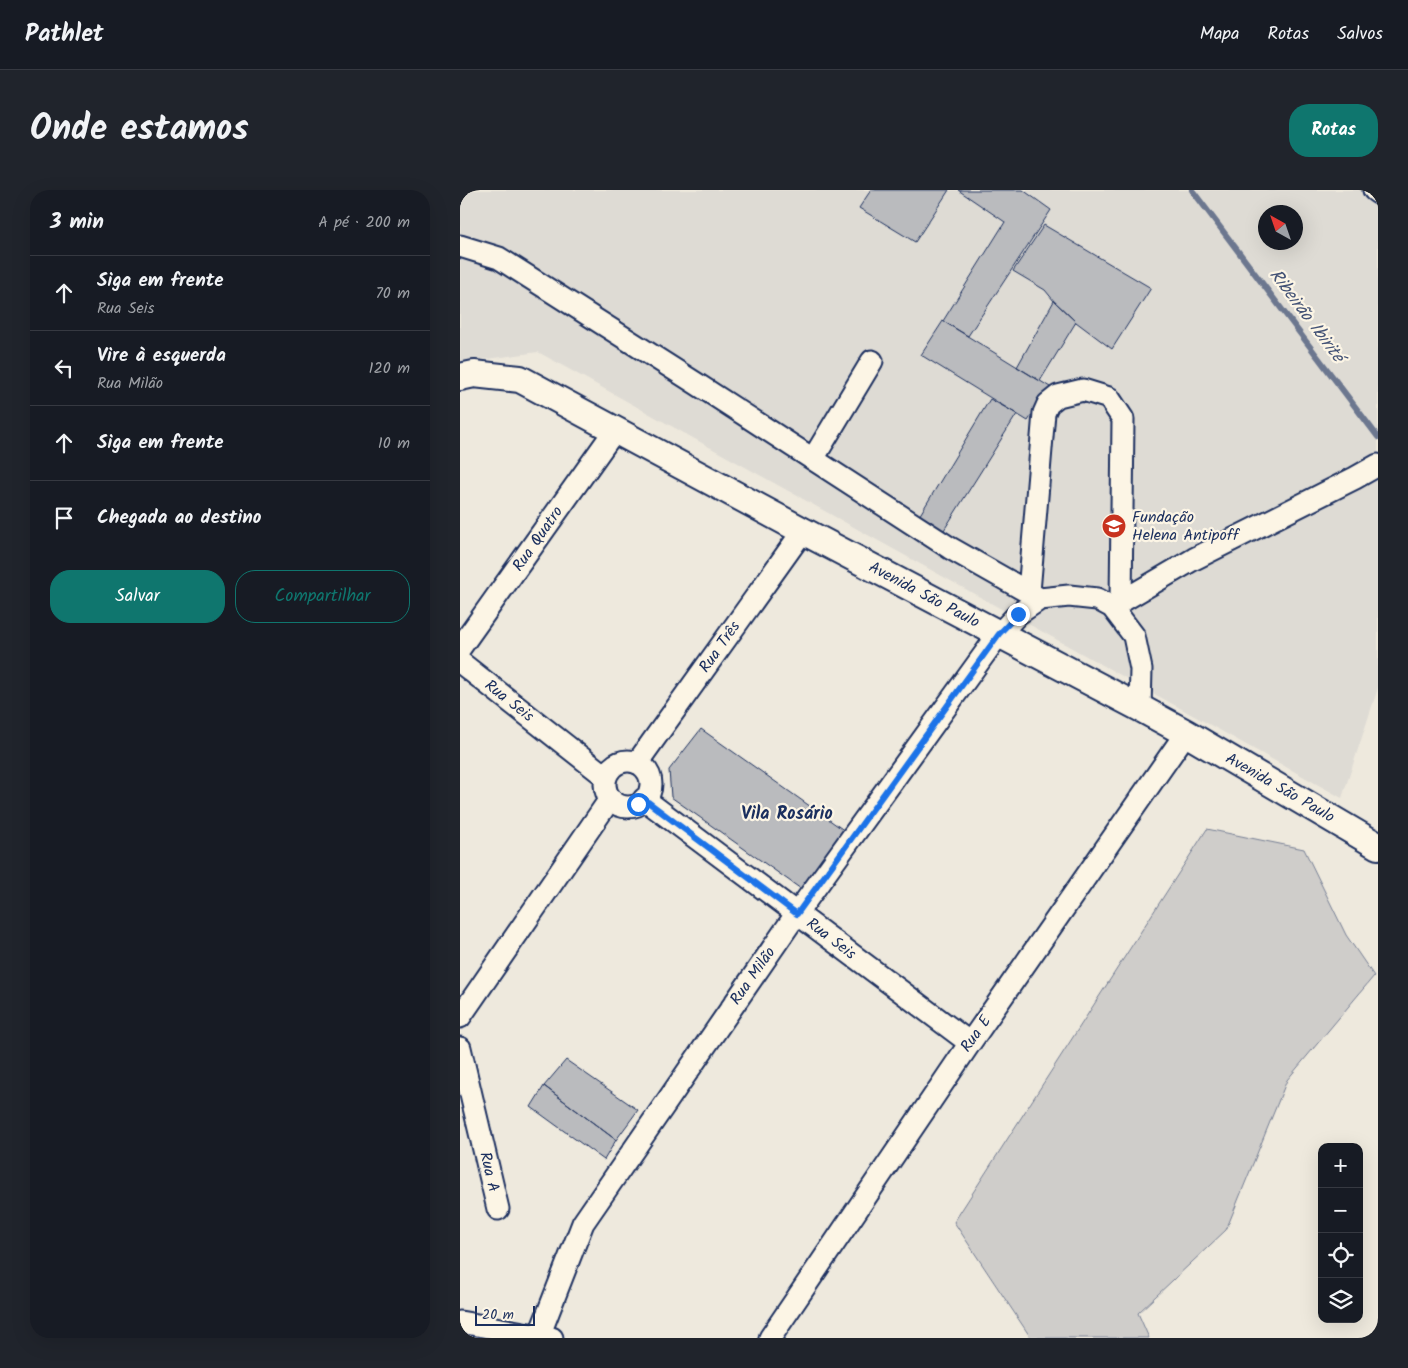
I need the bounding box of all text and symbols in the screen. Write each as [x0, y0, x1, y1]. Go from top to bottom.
text: Pathlet [25, 15, 104, 54]
text: Mapa [1200, 20, 1239, 49]
text: Rotas [1267, 20, 1309, 49]
text: Salvos [1337, 20, 1383, 49]
text: Onde estamos [30, 102, 249, 158]
button: Rotas [1289, 104, 1378, 157]
north arrow [1258, 205, 1303, 250]
text: 3 min [50, 206, 104, 239]
text: A pé · 200 m [318, 210, 410, 235]
water label: Ribeirão Ibirité [1261, 263, 1353, 372]
text: Siga em frente [97, 266, 224, 296]
icon: ahead [50, 279, 78, 307]
text: 70 m [375, 281, 410, 306]
text: Rua Seis [97, 296, 154, 321]
text: Vire à esquerda [97, 341, 226, 371]
icon: left [50, 354, 78, 382]
text: 120 m [369, 356, 410, 381]
text: Rua Milão [97, 371, 163, 396]
text: Siga em frente [97, 428, 224, 458]
icon: ahead [50, 429, 78, 457]
text: 10 m [378, 431, 410, 456]
street label: Rua Quatro [506, 501, 570, 577]
text: Chegada ao destino [97, 503, 262, 533]
icon: arrive [50, 504, 78, 532]
place label: Fundação Helena Antipoff [1132, 505, 1241, 548]
school or university icon: Fundação Helena Antipoff [1101, 513, 1127, 539]
street label: Avenida São Paulo [864, 555, 984, 635]
button: Salvar [50, 570, 225, 623]
button: Compartilhar [235, 570, 410, 623]
route end [1007, 603, 1030, 626]
street label: Rua Três [693, 616, 747, 678]
street label: Rua Seis [479, 674, 539, 729]
street label: Avenida São Paulo [1221, 746, 1339, 830]
route start [627, 793, 650, 816]
district label: Vila Rosário [741, 800, 833, 829]
street label: Rua Seis [801, 912, 862, 966]
street label: Rua Milão [724, 942, 782, 1010]
street label: Rua E [954, 1010, 998, 1058]
map controls [1318, 1143, 1363, 1323]
button: + [1318, 1143, 1363, 1188]
street label: Rua A [472, 1149, 506, 1195]
button: − [1318, 1188, 1363, 1233]
button: locate [1318, 1233, 1363, 1278]
button: layers [1318, 1278, 1363, 1323]
scale bar [475, 1303, 535, 1326]
text: 20 m [482, 1304, 514, 1326]

